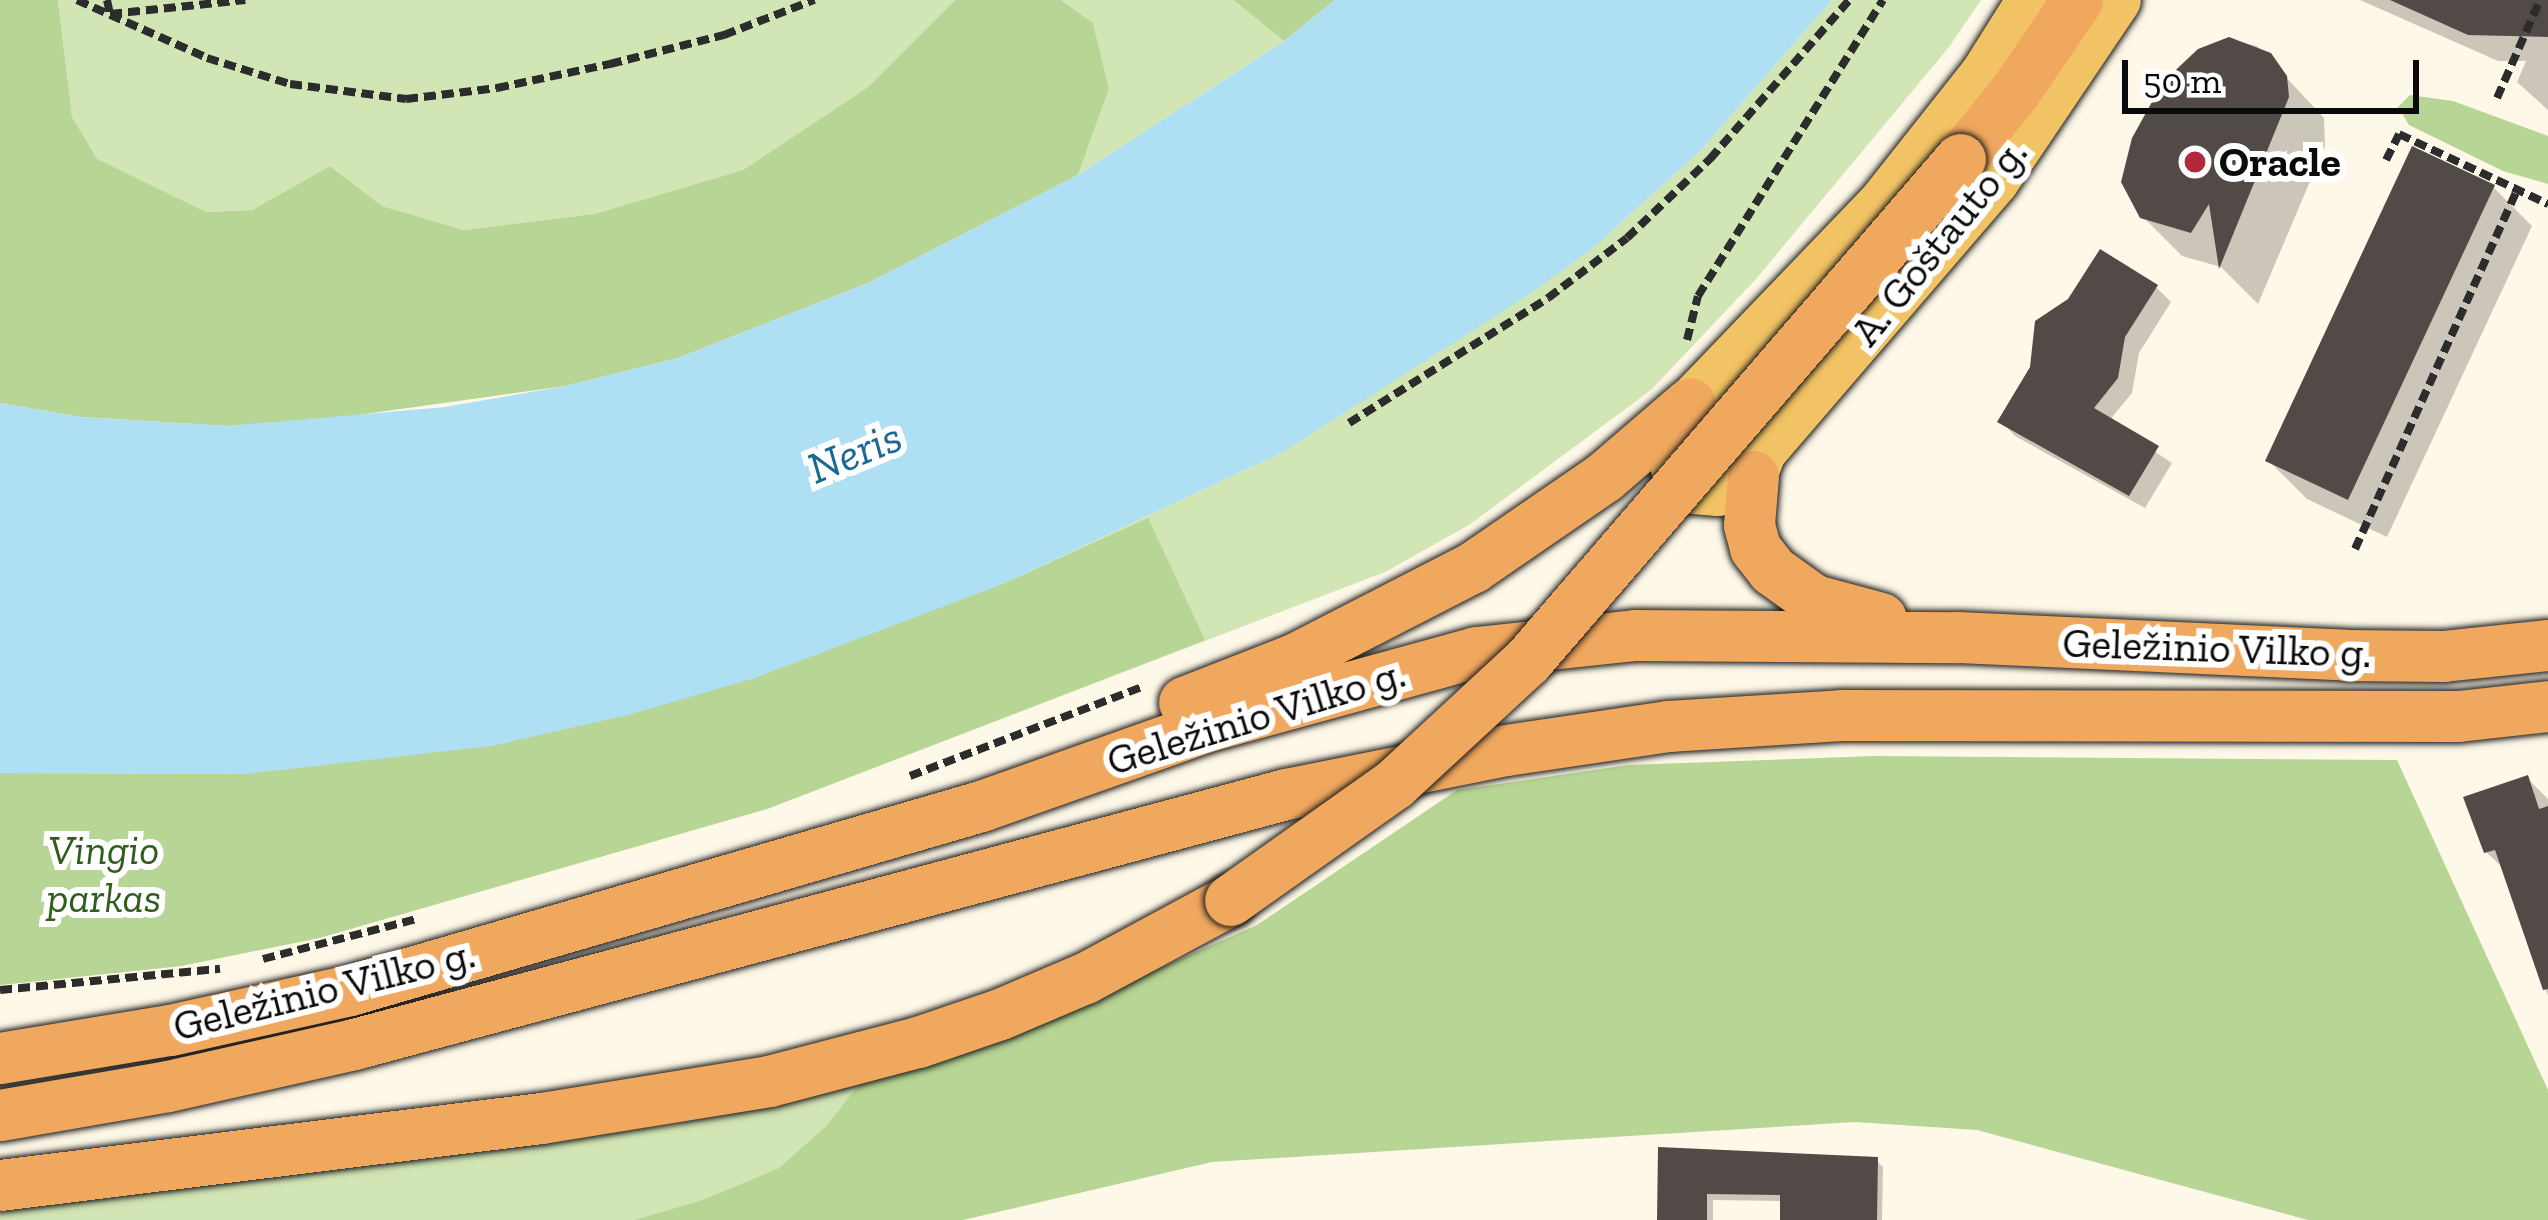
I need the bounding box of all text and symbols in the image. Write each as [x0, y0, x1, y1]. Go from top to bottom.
scale bar [2128, 36, 2425, 110]
text: 50 m [2143, 59, 2221, 102]
street label: A. Goštauto g. [1840, 128, 2038, 356]
place label: Oracle [2219, 137, 2341, 187]
marker: Oracle [2182, 149, 2208, 175]
water label: Neris [800, 410, 910, 496]
street label: Geležinio Vilko g. [2061, 617, 2373, 679]
street label: Geležinio Vilko g. [1100, 648, 1412, 786]
park label: Vingio parkas [47, 825, 161, 924]
street label: Geležinio Vilko g. [167, 928, 481, 1052]

